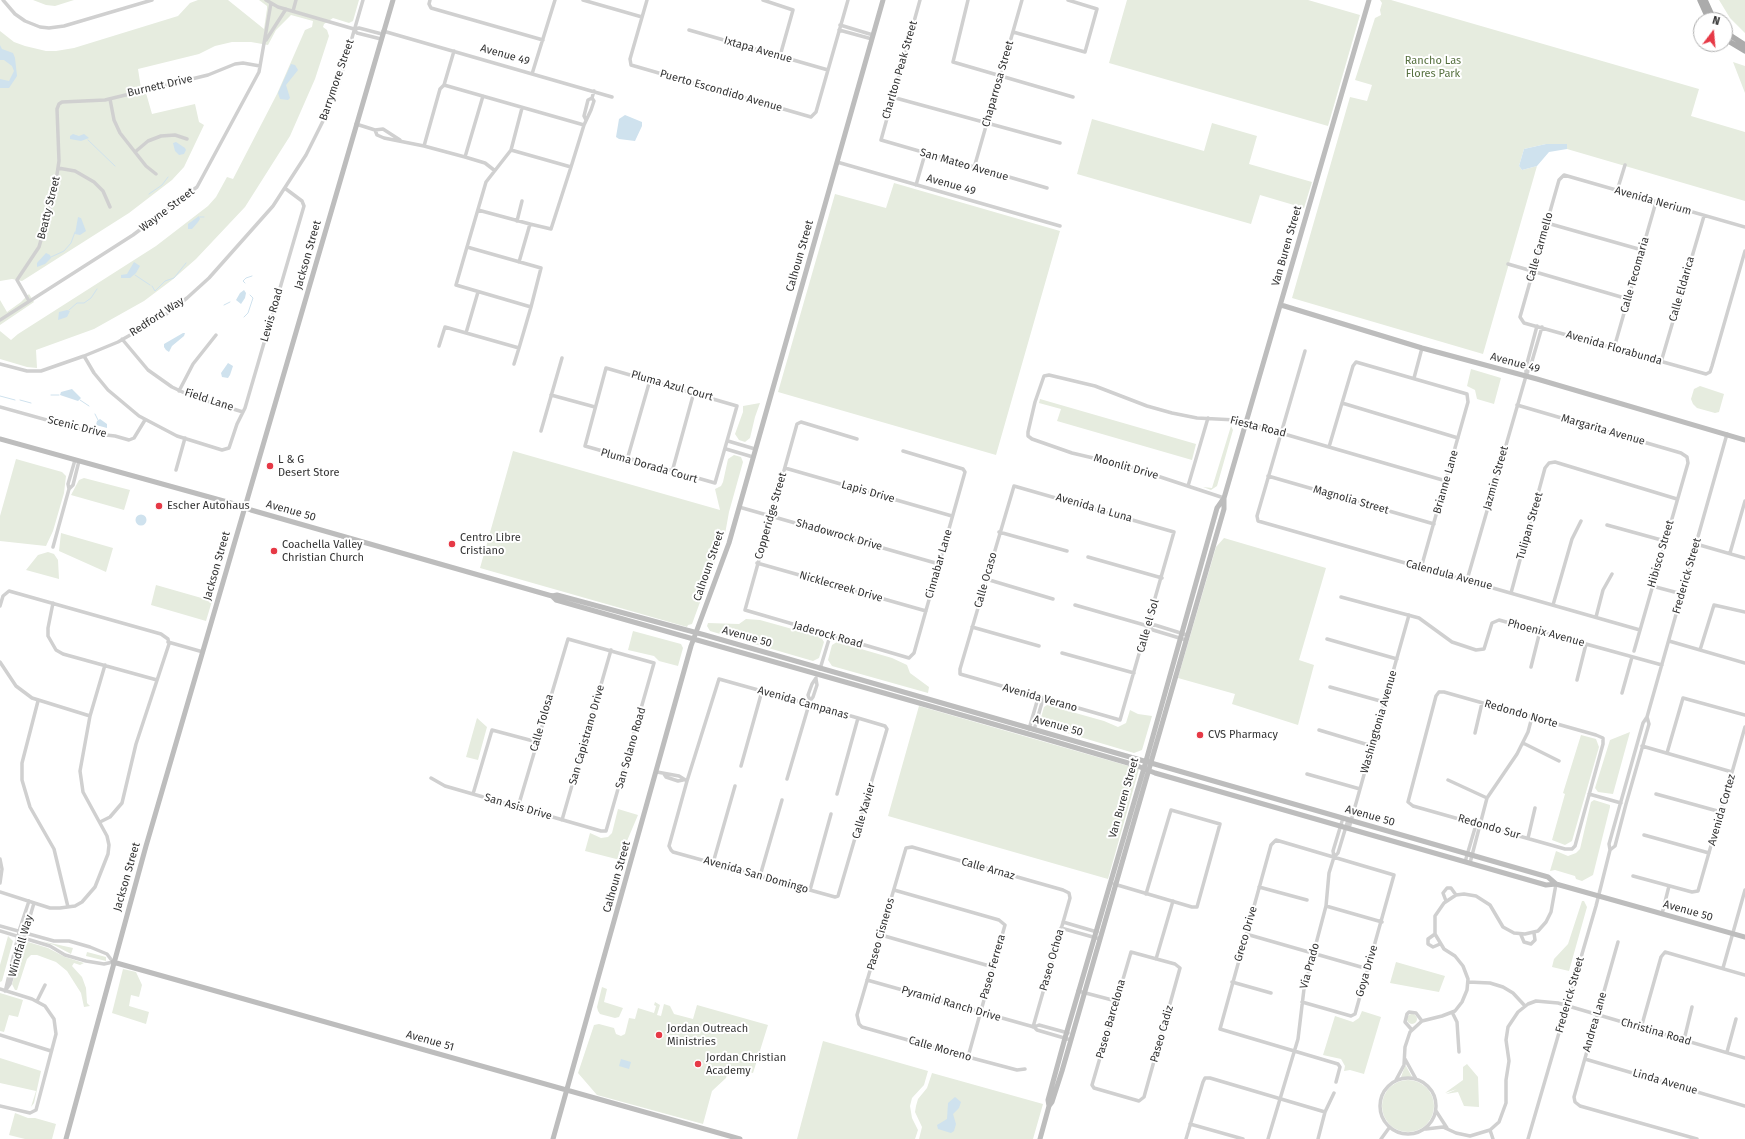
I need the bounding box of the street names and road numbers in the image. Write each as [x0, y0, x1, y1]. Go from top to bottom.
street label: Charlton Peak Street [880, 19, 920, 121]
street label: Ixtapa Avenue [722, 34, 794, 66]
street label: Barrymore Street [317, 38, 357, 122]
street label: Chaparrosa Street [979, 39, 1017, 129]
street label: Avenue 49 [479, 42, 531, 68]
street label: Puerto Escondido Avenue [658, 67, 784, 115]
street label: Burnett Drive [126, 72, 194, 100]
street label: San Mateo Avenue [918, 146, 1010, 184]
street label: Avenue 49 [925, 172, 977, 198]
street label: Beatty Street [35, 175, 63, 241]
street label: Avenida Nerium [1613, 184, 1693, 218]
street label: Wayne Street [137, 185, 197, 235]
street label: Van Buren Street [1269, 204, 1305, 288]
street label: Calle Carmello [1524, 211, 1556, 283]
street label: Jackson Street [292, 219, 324, 291]
street label: Calhoun Street [784, 219, 816, 293]
street label: Calle Tecomaria [1618, 235, 1652, 315]
street label: Calle Eldarica [1666, 255, 1698, 323]
street label: Lewis Road [258, 286, 286, 344]
street label: Redford Way [127, 294, 187, 340]
street label: Avenida Florabunda [1564, 328, 1664, 368]
street label: Avenue 49 [1489, 350, 1541, 376]
street label: Pluma Azul Court [629, 368, 715, 404]
street label: Field Lane [183, 386, 235, 414]
street label: Margarita Avenue [1559, 412, 1647, 448]
street label: Scenic Drive [46, 413, 108, 441]
street label: Fiesta Road [1229, 414, 1287, 440]
street label: Jazmin Street [1481, 445, 1511, 511]
street label: Pluma Dorada Court [599, 446, 699, 486]
street label: Brianne Lane [1431, 449, 1461, 515]
street label: Moonlit Drive [1092, 451, 1160, 483]
street label: Copperidge Street [752, 471, 790, 561]
street label: Lapis Drive [840, 478, 896, 506]
street label: Magnolia Street [1312, 483, 1390, 517]
street label: Avenida la Luna [1054, 491, 1134, 525]
street label: Tulipan Street [1514, 491, 1546, 561]
street label: Avenue 50 [265, 498, 317, 524]
street label: Shadowrock Drive [794, 516, 884, 554]
street label: Hibisco Street [1645, 519, 1677, 589]
street label: Cinnabar Lane [923, 528, 955, 600]
street label: Calhoun Street [691, 529, 727, 603]
street label: Jackson Street [201, 530, 233, 602]
street label: Frederick Street [1670, 536, 1704, 616]
street label: Calle Ocaso [972, 551, 1000, 609]
street label: Calendula Avenue [1404, 557, 1494, 593]
street label: Nicklecreek Drive [798, 569, 884, 605]
street label: Calle el Sol [1134, 598, 1162, 654]
street label: Phoenix Avenue [1506, 616, 1586, 650]
street label: Jaderock Road [792, 619, 864, 651]
street label: Avenue 50 [721, 624, 773, 650]
street label: Washingtonia Avenue [1358, 669, 1400, 775]
street label: Avenida Verano [1001, 681, 1079, 715]
street label: San Capistrano Drive [566, 683, 608, 787]
street label: Avenida Campanas [756, 684, 850, 722]
street label: Calle Tolosa [527, 693, 557, 753]
street label: Redondo Norte [1483, 697, 1559, 731]
street label: San Solano Road [613, 706, 649, 790]
street label: Avenue 50 [1032, 713, 1084, 739]
street label: Van Buren Street [1106, 756, 1142, 840]
street label: Avenida Cortez [1705, 773, 1739, 847]
street label: Calle Xavier [850, 781, 878, 841]
street label: San Asis Drive [483, 791, 553, 823]
street label: Avenue 50 [1344, 803, 1396, 829]
street label: Redondo Sur [1456, 812, 1522, 842]
street label: Calhoun Street [601, 840, 633, 914]
street label: Jackson Street [111, 841, 143, 913]
street label: Avenida San Domingo [702, 854, 810, 896]
street label: Calle Arnaz [960, 855, 1016, 883]
street label: Paseo Cisneros [864, 896, 898, 972]
street label: Avenue 50 [1662, 898, 1714, 924]
street label: Greco Drive [1232, 905, 1260, 963]
street label: Windfall Way [6, 913, 36, 979]
street label: Paseo Ochoa [1037, 928, 1067, 992]
street label: Paseo Ferrera [977, 933, 1009, 1001]
street label: Via Prado [1298, 942, 1322, 990]
street label: Goya Drive [1353, 944, 1381, 998]
street label: Frederick Street [1553, 955, 1587, 1035]
street label: Paseo Barcelona [1093, 978, 1129, 1060]
street label: Pyramid Ranch Drive [900, 983, 1002, 1025]
street label: Andrea Lane [1580, 990, 1610, 1054]
street label: Paseo Cadiz [1148, 1004, 1176, 1064]
street label: Christina Road [1619, 1016, 1693, 1048]
street label: Avenue 51 [405, 1028, 455, 1054]
street label: Calle Moreno [907, 1034, 973, 1064]
street label: Linda Avenue [1631, 1066, 1699, 1098]

